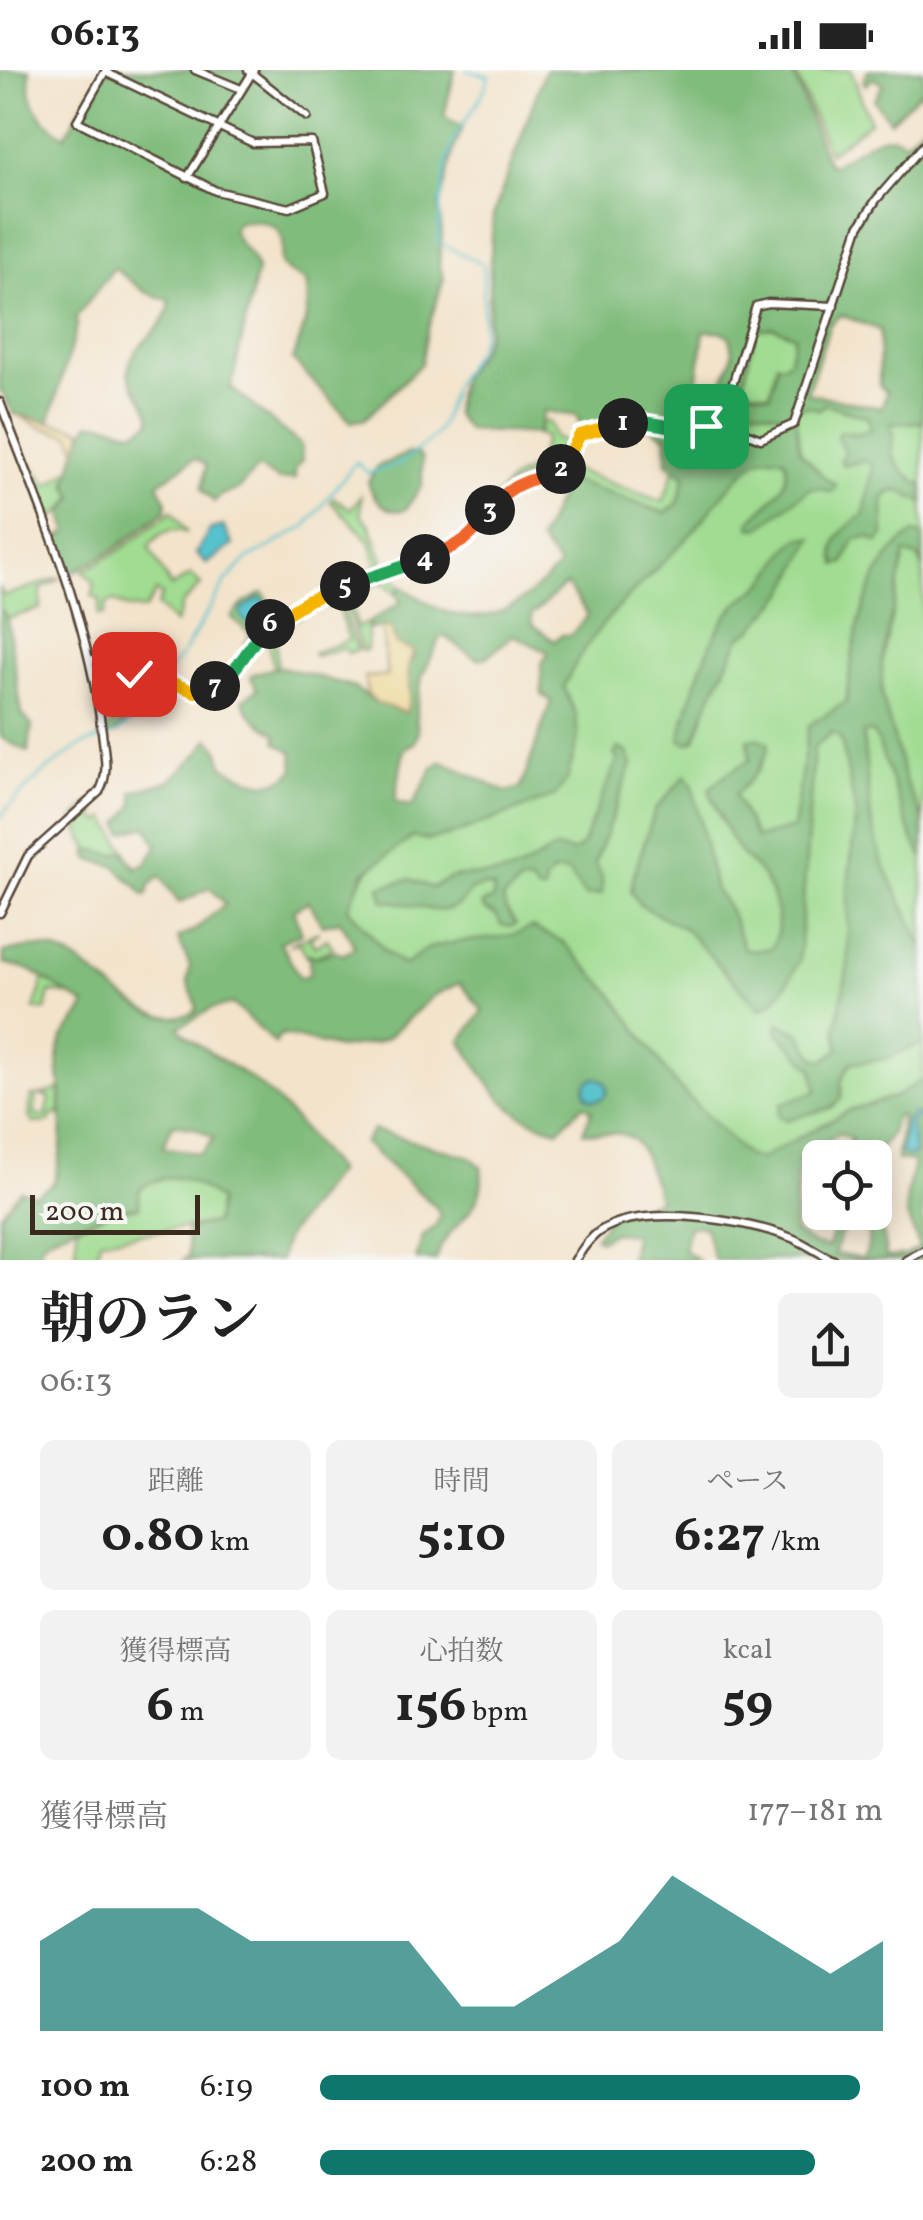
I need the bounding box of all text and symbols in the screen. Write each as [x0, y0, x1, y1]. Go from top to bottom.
text: 06:13 [50, 9, 140, 62]
pin [664, 384, 749, 469]
pin: 1 [598, 398, 648, 448]
icon: arrive [679, 399, 734, 454]
text: 1 [617, 403, 629, 442]
pin: 2 [536, 444, 586, 494]
text: 2 [554, 449, 568, 488]
pin: 3 [465, 485, 515, 535]
text: 3 [483, 490, 497, 529]
pin: 4 [400, 534, 450, 584]
text: 4 [417, 539, 433, 578]
pin: 5 [320, 561, 370, 611]
text: 5 [338, 566, 352, 605]
pin: 6 [245, 599, 295, 649]
text: 6 [262, 604, 278, 643]
pin [92, 632, 177, 717]
icon: check [107, 647, 162, 702]
pin: 7 [190, 661, 240, 711]
text: 7 [208, 666, 222, 705]
map controls [802, 1140, 892, 1230]
button: locate [802, 1140, 892, 1230]
scale bar [30, 1190, 200, 1234]
text: 200 m [45, 1193, 124, 1232]
text: 朝のラン [40, 1285, 260, 1361]
button: share [778, 1293, 883, 1398]
text: 06:13 [40, 1361, 112, 1405]
text: 距離 [147, 1463, 204, 1502]
text: 時間 [433, 1463, 490, 1502]
text: ペース [706, 1463, 789, 1502]
text: 0.80 [101, 1502, 204, 1572]
text: 5:10 [417, 1502, 506, 1572]
text: 6:27 [674, 1502, 765, 1572]
text: km [204, 1523, 250, 1562]
text: /km [765, 1523, 821, 1562]
text: kcal [723, 1631, 772, 1670]
text: 獲得標高 [119, 1633, 232, 1672]
text: 心拍数 [419, 1633, 504, 1672]
text: 59 [722, 1670, 773, 1740]
text: 6 [147, 1672, 174, 1742]
text: 156 [395, 1672, 466, 1742]
text: m [174, 1693, 204, 1732]
text: bpm [466, 1693, 528, 1732]
text: 177–181 m [747, 1790, 883, 1834]
text: 獲得標高 [40, 1797, 168, 1841]
text: 100 m [40, 2066, 130, 2110]
text: 6:19 [200, 2066, 253, 2110]
text: 200 m [40, 2141, 134, 2185]
text: 6:28 [200, 2141, 257, 2185]

